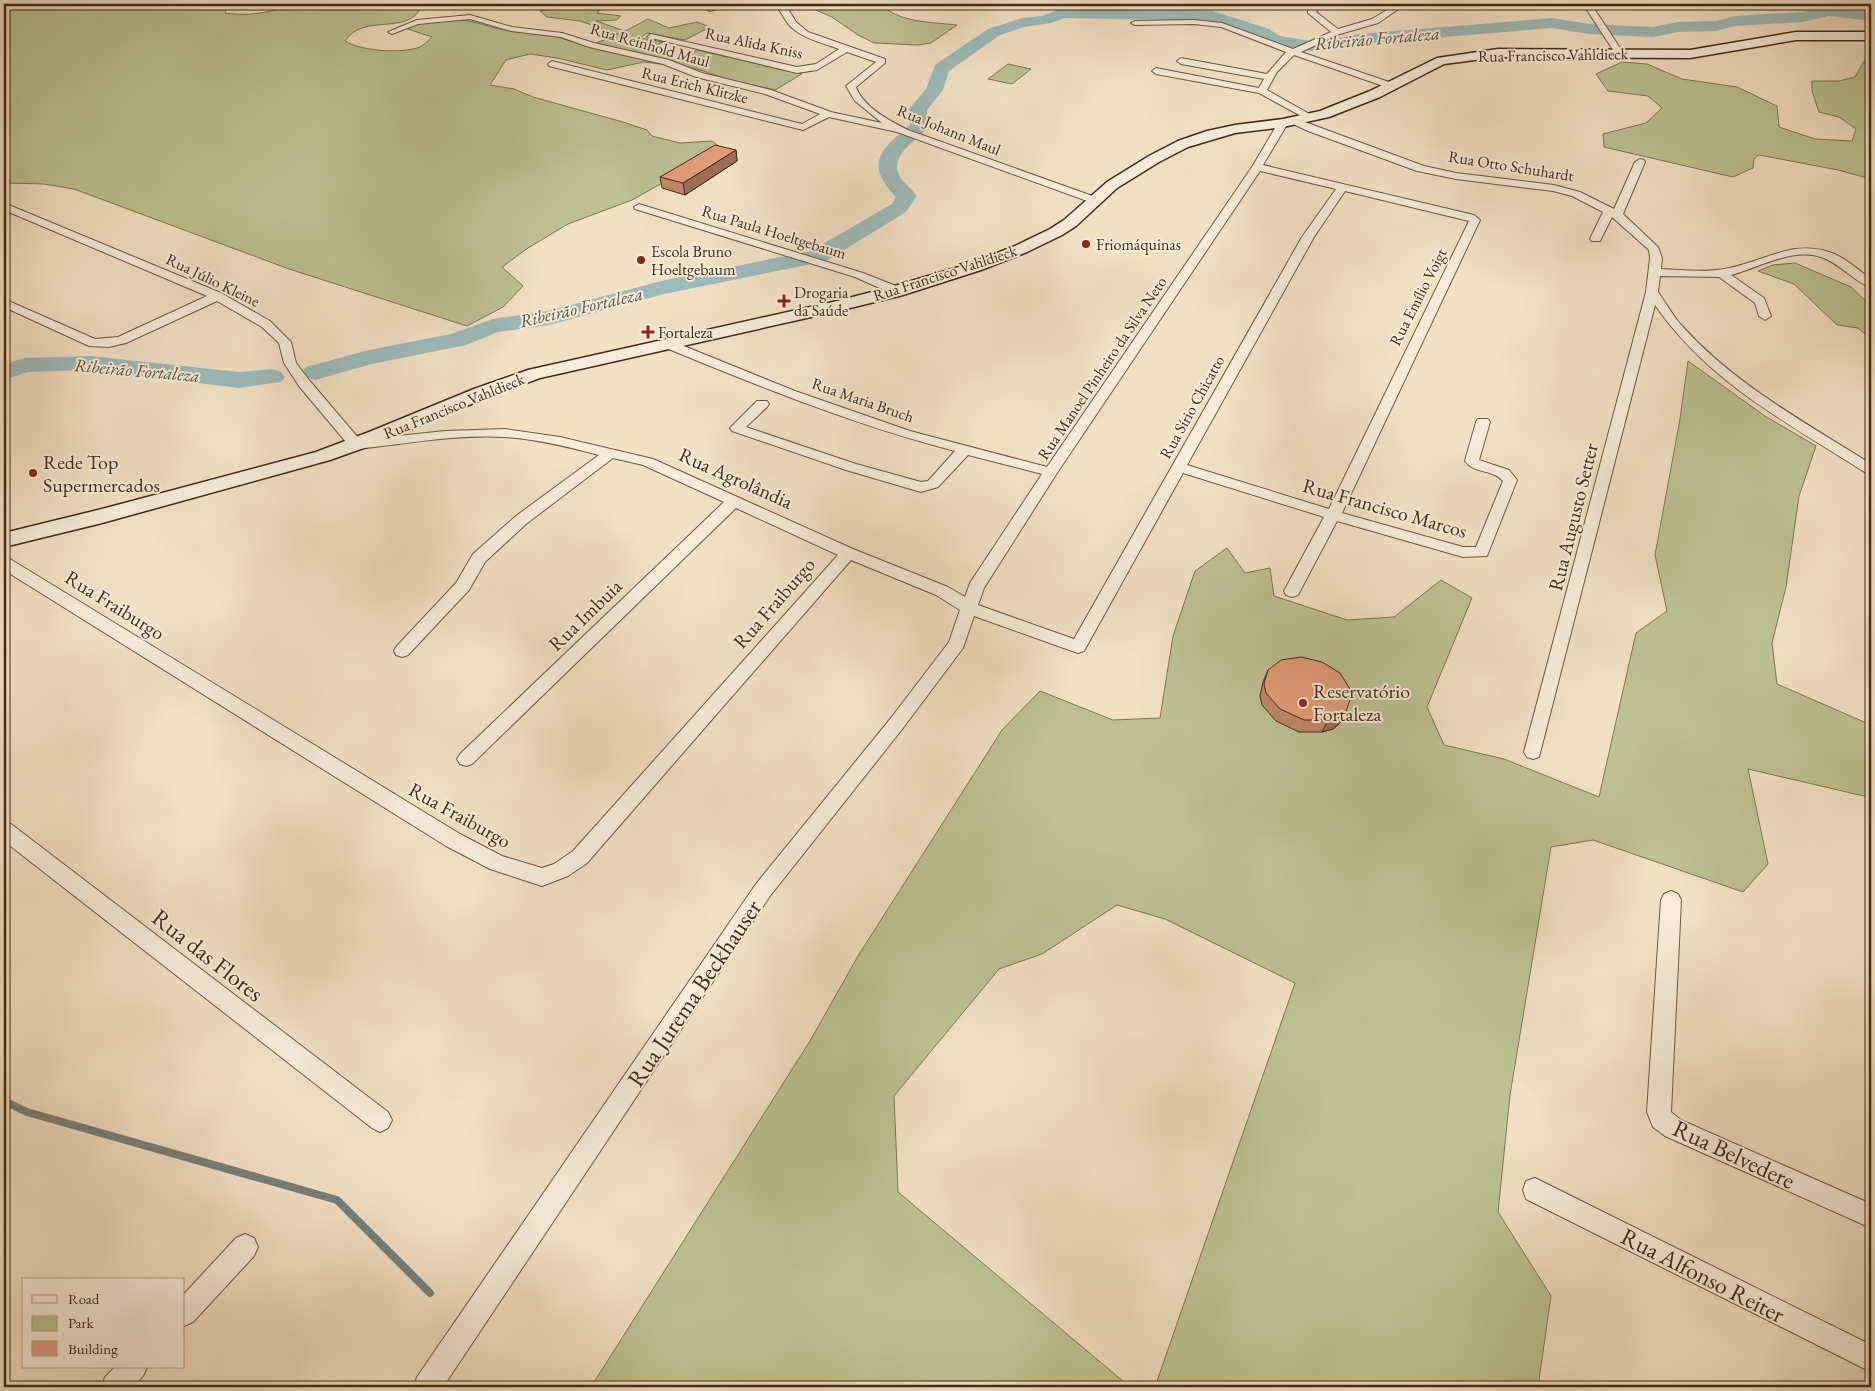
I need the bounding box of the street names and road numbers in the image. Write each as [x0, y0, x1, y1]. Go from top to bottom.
street label: Rua Reinhold Maul [588, 18, 712, 72]
street label: Rua Alida Kniss [703, 22, 805, 64]
street label: Rua Francisco Vahldieck [1478, 43, 1629, 67]
street label: Rua Erich Klitzke [640, 62, 750, 108]
street label: Rua Johann Maul [894, 100, 1004, 160]
street label: Rua Otto Schuhardt [1447, 146, 1575, 186]
street label: Rua Paula Hoeltgebaum [699, 200, 849, 264]
street label: Rua Francisco Vahldieck [870, 240, 1020, 306]
street label: Rua Emílio Voigt [1384, 245, 1452, 349]
street label: Rua Júlio Kleine [163, 248, 263, 312]
street label: Rua Manoel Pinheiro da Silva Neto [1033, 272, 1171, 464]
street label: Rua Sírio Chicatto [1155, 351, 1229, 463]
street label: Rua Francisco Vahldieck [380, 368, 528, 444]
street label: Rua Maria Bruch [809, 373, 917, 427]
street label: Rua Augusto Setter [1542, 440, 1604, 593]
street label: Rua Agrolândia [675, 441, 797, 515]
street label: Rua Francisco Marcos [1300, 472, 1470, 544]
street label: Rua Fraiburgo [727, 552, 821, 654]
street label: Rua Fraiburgo [60, 564, 170, 646]
street label: Rua Imbuia [543, 573, 627, 657]
street label: Rua Fraiburgo [404, 776, 516, 854]
street label: Rua Jurema Beckhauser [620, 893, 768, 1093]
street label: Rua das Flores [146, 902, 270, 1008]
street label: Rua Belvedere [1668, 1112, 1800, 1196]
street label: Rua Alfonso Reiter [1616, 1220, 1790, 1330]

